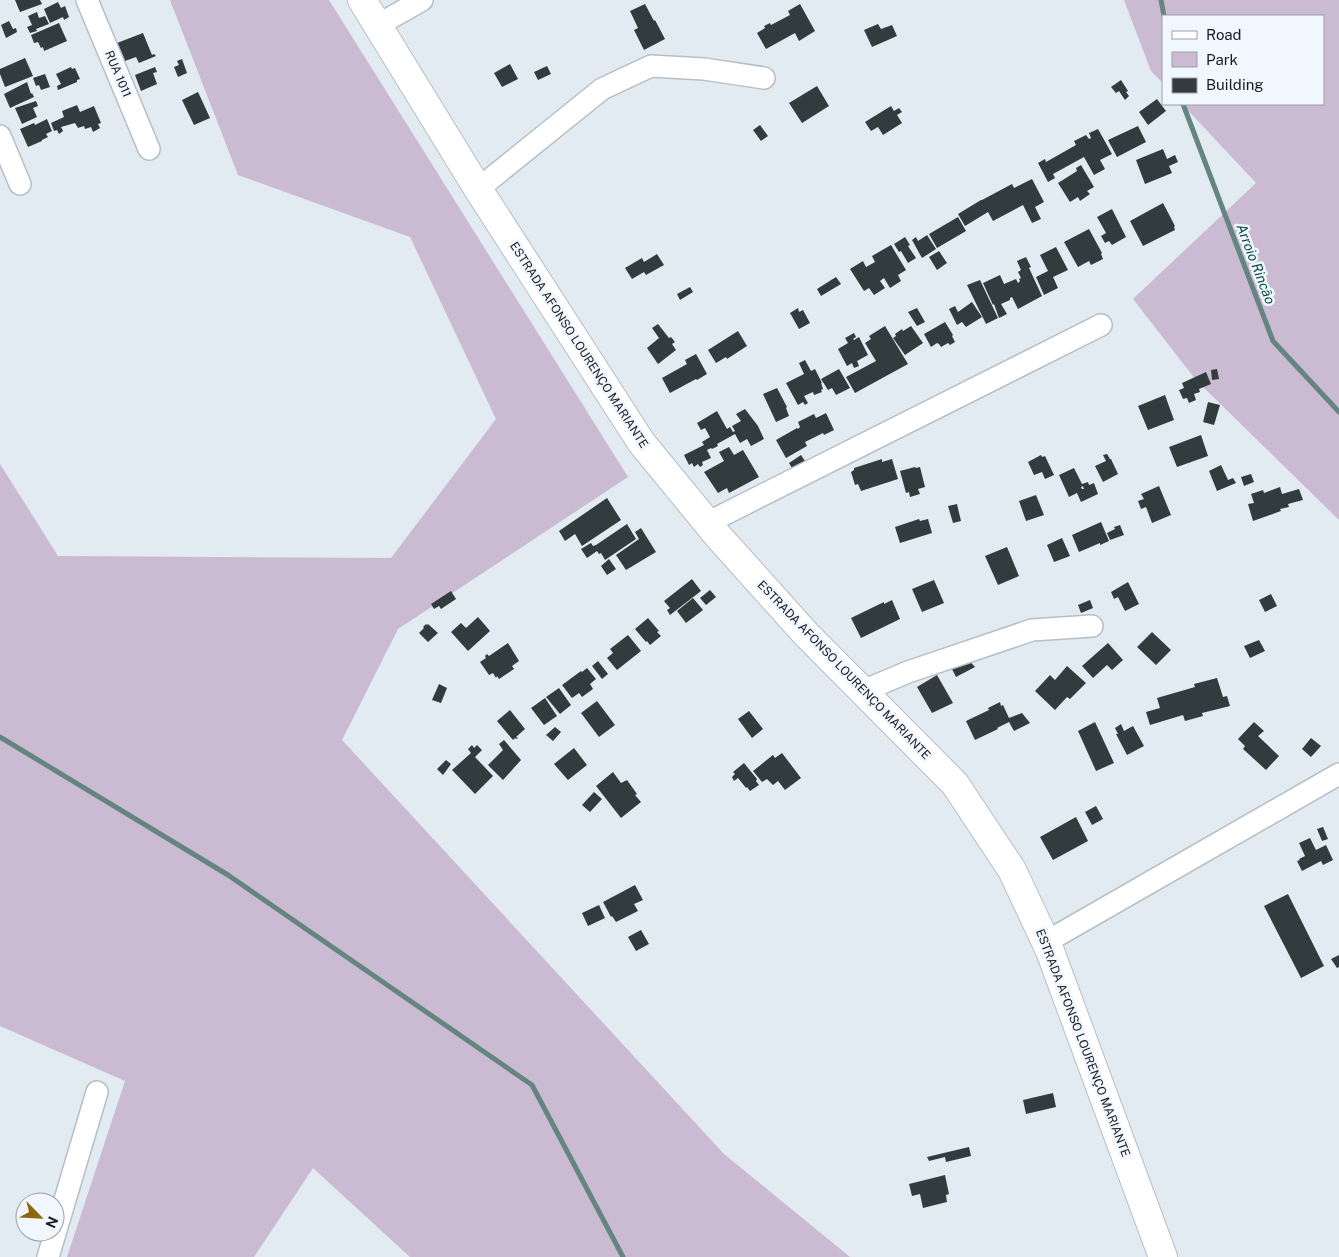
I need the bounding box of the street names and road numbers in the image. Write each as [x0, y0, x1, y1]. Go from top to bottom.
street label: RUA 1011 [102, 49, 134, 99]
street label: ESTRADA AFONSO LOURENÇO MARIANTE [507, 239, 651, 451]
street label: ESTRADA AFONSO LOURENÇO MARIANTE [755, 578, 933, 762]
street label: ESTRADA AFONSO LOURENÇO MARIANTE [1033, 927, 1133, 1159]

